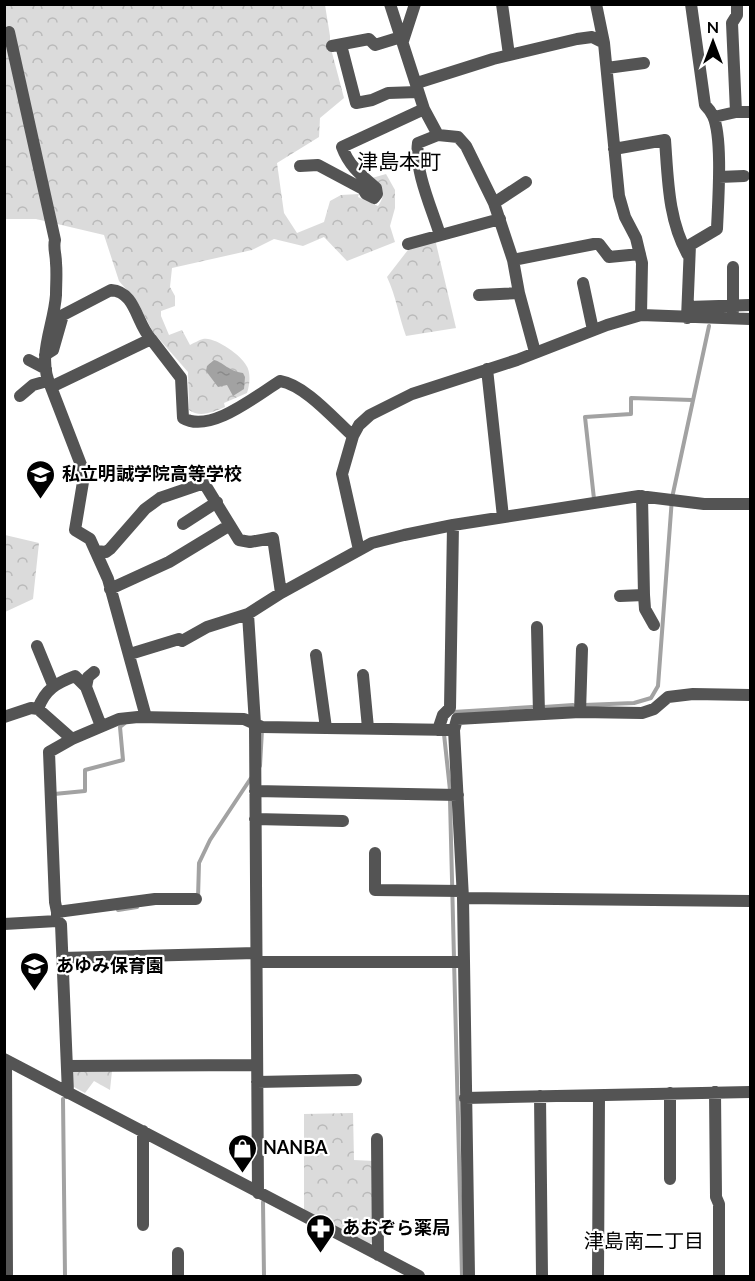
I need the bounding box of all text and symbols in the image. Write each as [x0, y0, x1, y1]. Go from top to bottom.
north arrow [683, 12, 743, 72]
text: N [707, 17, 719, 36]
district label: 津島本町 [357, 148, 441, 173]
school or university icon: 私立明誠学院高等学校 [25, 458, 57, 500]
place label: 私立明誠学院高等学校 [62, 462, 242, 484]
school or university icon: あゆみ保育園 [19, 950, 51, 992]
place label: あゆみ保育園 [56, 954, 164, 976]
shop icon: NANBA [226, 1132, 258, 1174]
place label: NANBA [263, 1136, 328, 1158]
pharmacy icon: あおぞら薬局 [305, 1212, 337, 1254]
place label: あおぞら薬局 [342, 1216, 450, 1238]
district label: 津島南二丁目 [584, 1228, 704, 1252]

